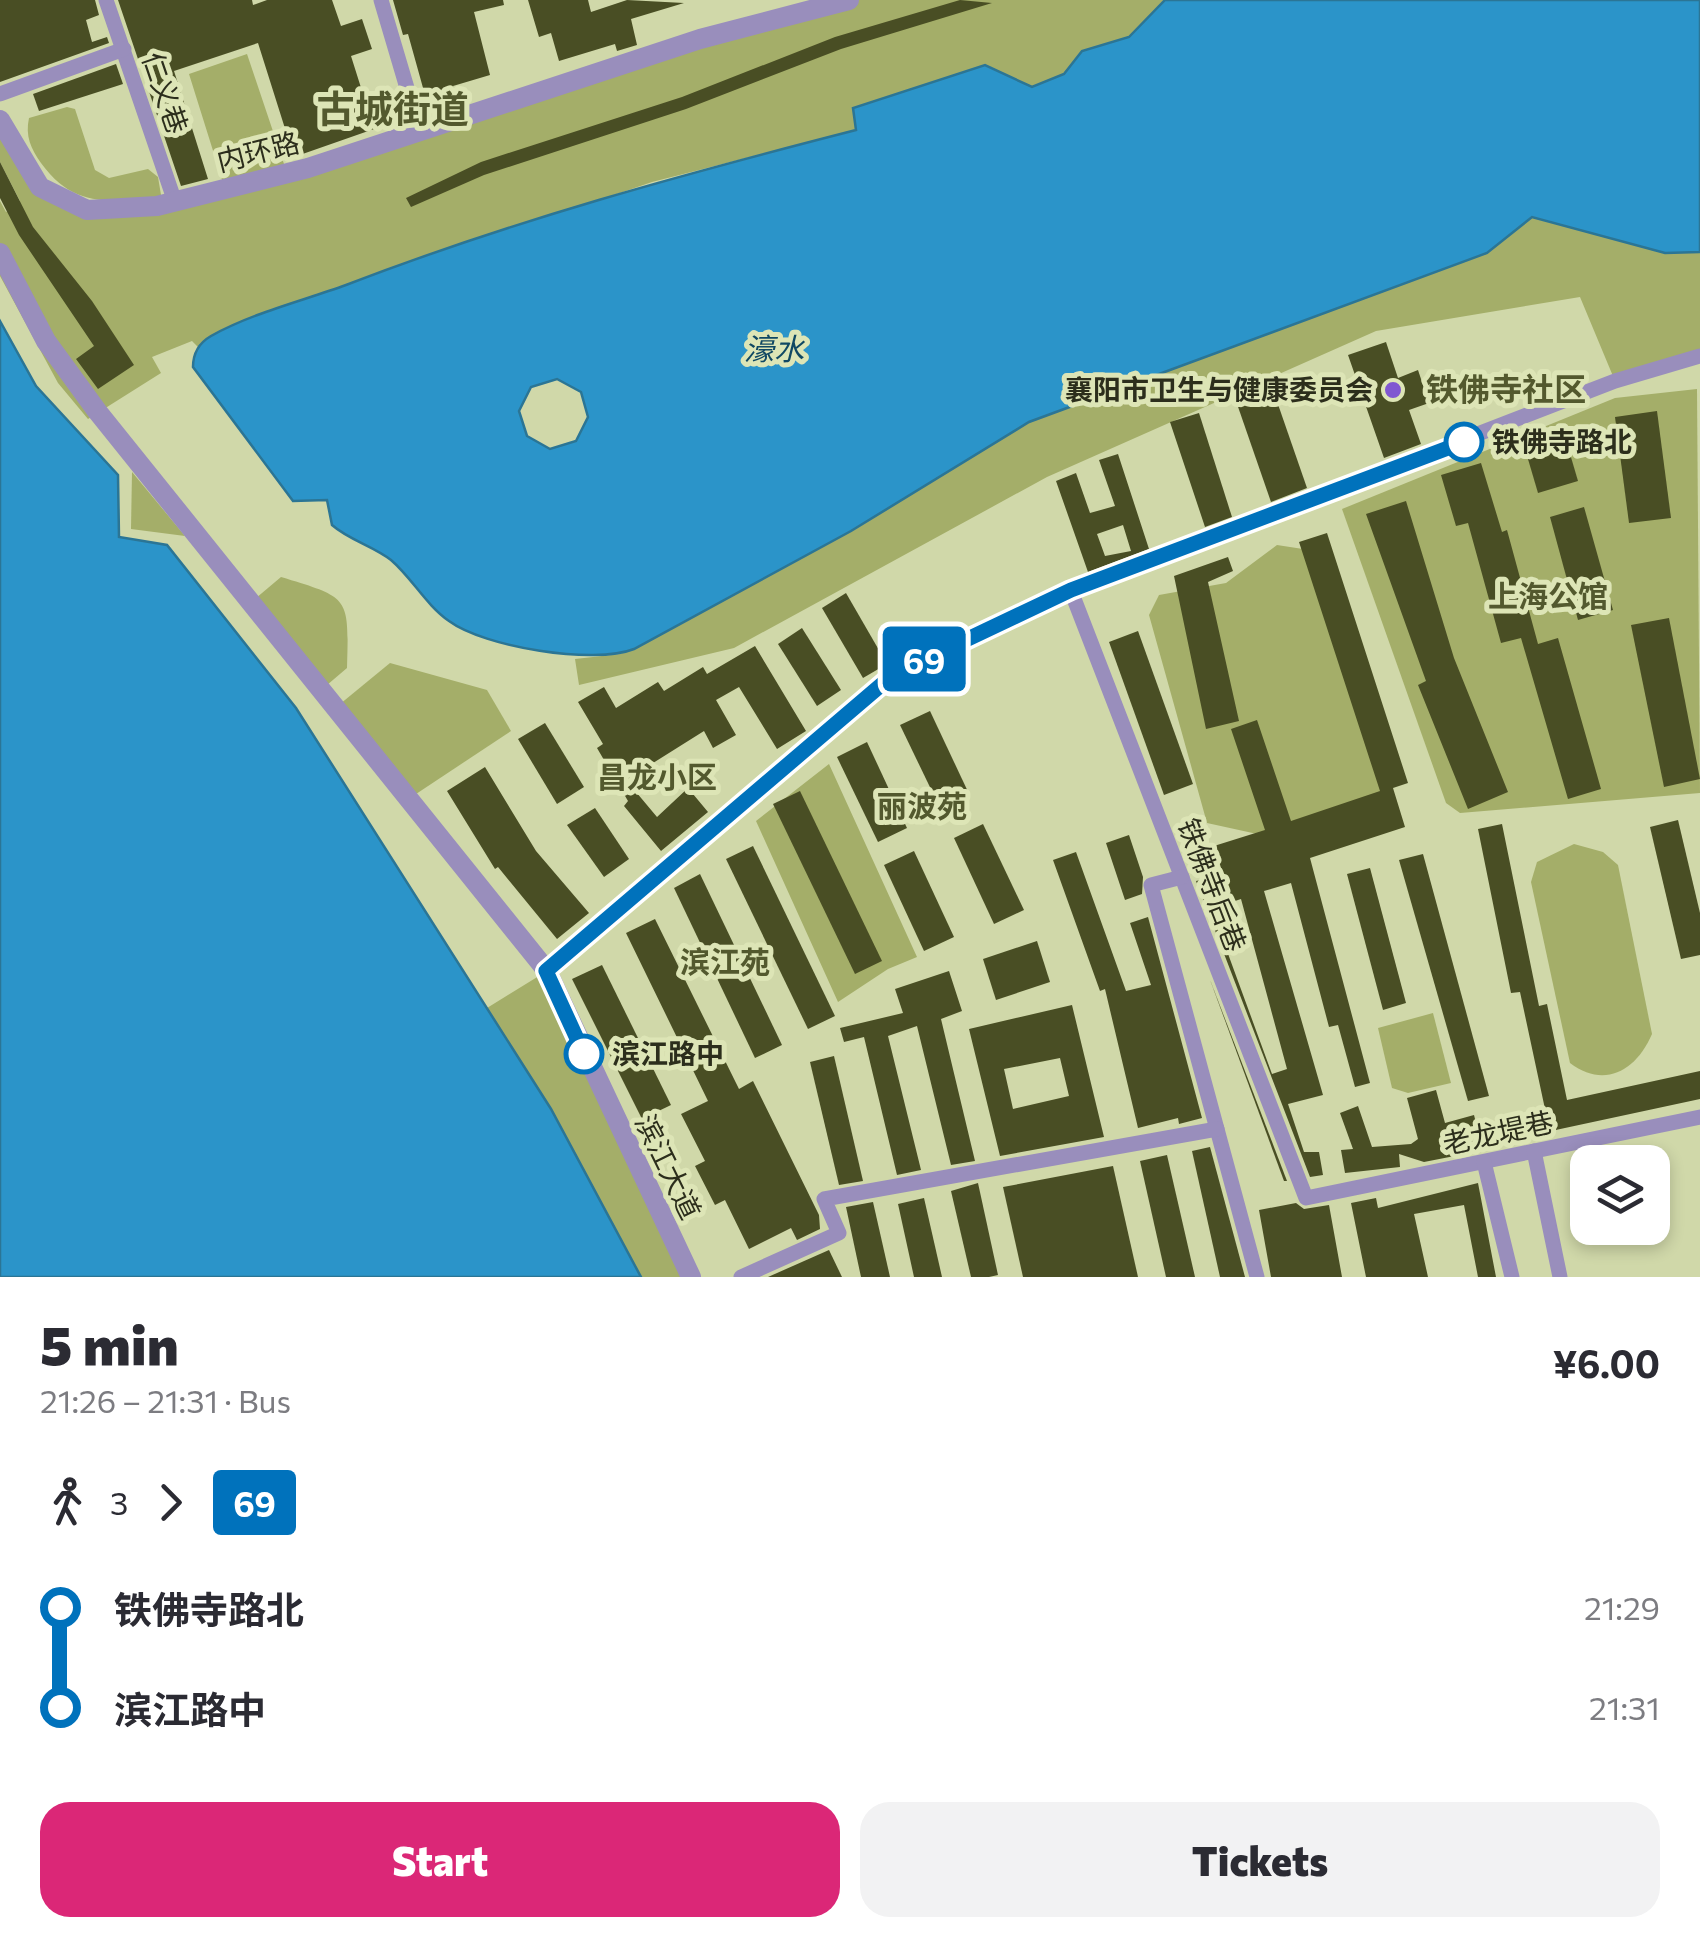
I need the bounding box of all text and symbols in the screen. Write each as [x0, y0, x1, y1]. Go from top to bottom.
street label: 仁义巷 [136, 47, 196, 138]
district label: 古城街道 [317, 84, 469, 131]
street label: 内环路 [213, 124, 303, 178]
water label: 濠水 [744, 329, 806, 366]
district label: 铁佛寺社区 [1426, 368, 1586, 408]
place label: 襄阳市卫生与健康委员会 [1065, 372, 1373, 406]
marker: 襄阳市卫生与健康委员会 [1382, 379, 1404, 401]
marker: 铁佛寺路北 [1445, 423, 1483, 461]
place label: 铁佛寺路北 [1492, 424, 1632, 458]
district label: 上海公馆 [1488, 576, 1608, 613]
line badge: 69 [879, 626, 969, 692]
text: 69 [903, 638, 945, 681]
district label: 昌龙小区 [597, 757, 717, 794]
district label: 丽波苑 [877, 786, 967, 823]
street label: 铁佛寺后巷 [1172, 813, 1254, 956]
district label: 滨江苑 [680, 942, 770, 979]
marker: 滨江路中 [565, 1035, 603, 1073]
place label: 滨江路中 [612, 1036, 724, 1070]
street label: 老龙堤巷 [1439, 1104, 1556, 1160]
street label: 滨江大道 [629, 1109, 709, 1224]
map controls [1570, 1145, 1670, 1245]
button: layers [1570, 1145, 1670, 1245]
text: 5 min [40, 1309, 179, 1376]
text: ¥6.00 [1553, 1339, 1660, 1386]
text: 21:26 – 21:31 · Bus [40, 1380, 291, 1420]
icon: walk [40, 1475, 95, 1530]
icon: forward [143, 1475, 198, 1530]
text: 69 [233, 1481, 276, 1524]
text: 3 [110, 1482, 128, 1522]
text: 铁佛寺路北 [114, 1585, 304, 1632]
text: 21:29 [1584, 1587, 1660, 1627]
text: 滨江路中 [114, 1685, 266, 1732]
text: 21:31 [1589, 1687, 1660, 1727]
button: Start [40, 1802, 840, 1917]
button: Tickets [860, 1802, 1660, 1917]

